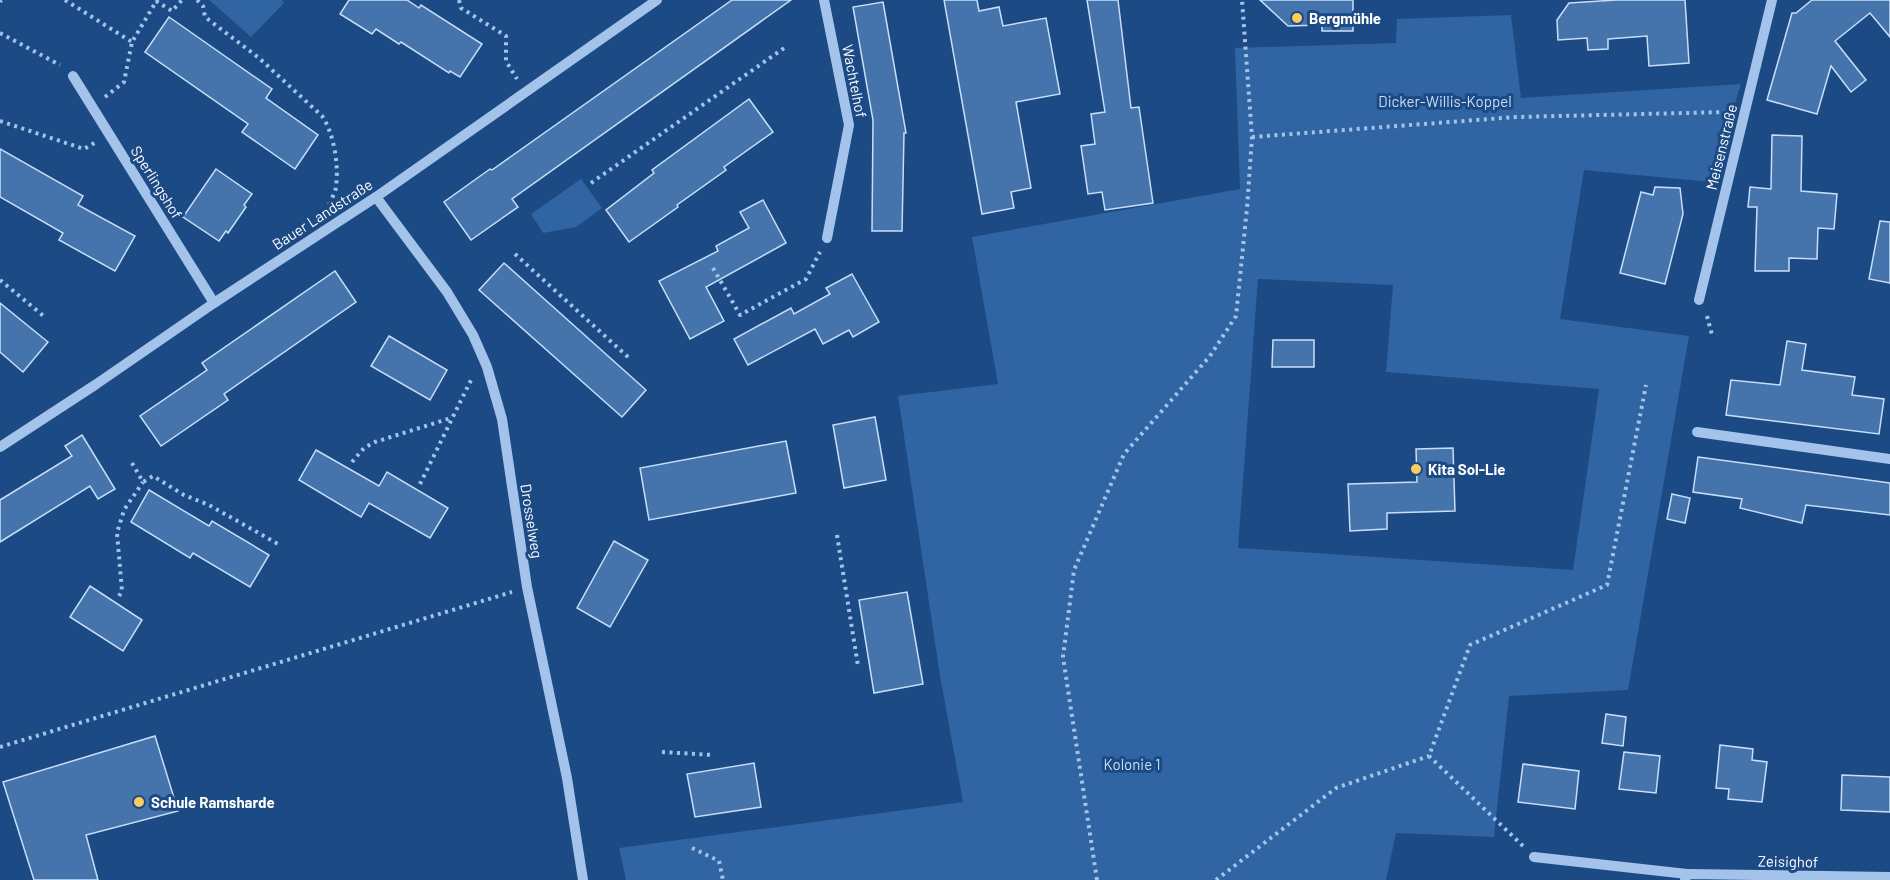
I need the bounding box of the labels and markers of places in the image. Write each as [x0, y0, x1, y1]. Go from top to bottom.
place label: Bergmühle [1309, 9, 1381, 27]
marker: Bergmühle [1290, 11, 1304, 25]
place label: Kita Sol-Lie [1428, 460, 1506, 478]
marker: Kita Sol-Lie [1409, 462, 1423, 476]
place label: Schule Ramsharde [151, 793, 275, 811]
marker: Schule Ramsharde [132, 795, 146, 809]

